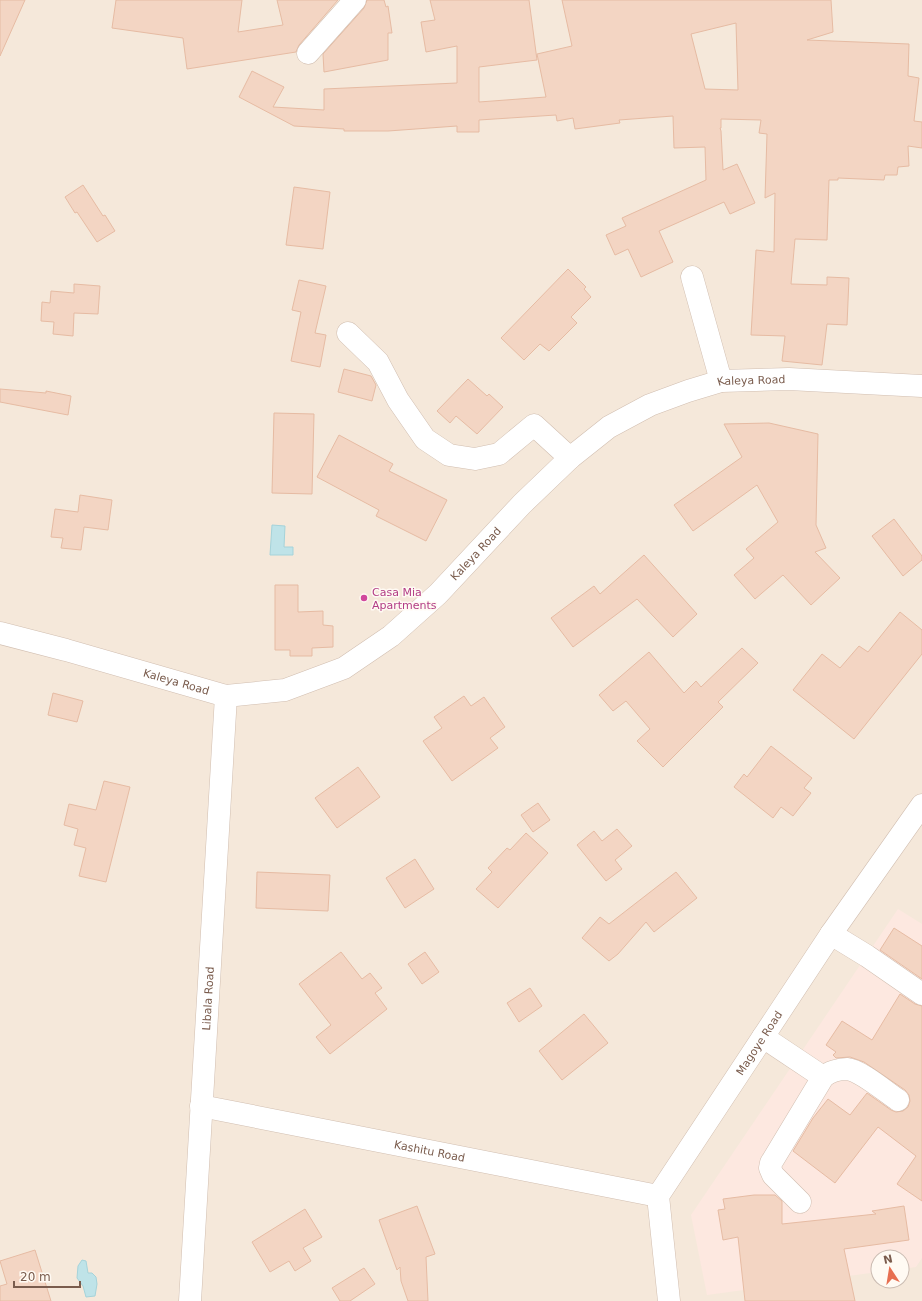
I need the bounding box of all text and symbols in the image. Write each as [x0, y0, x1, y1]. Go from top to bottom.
street label: Kaleya Road [716, 373, 785, 389]
street label: Kaleya Road [448, 525, 504, 583]
place label: Casa Mia Apartments [372, 586, 437, 612]
marker: Casa Mia Apartments [359, 593, 369, 603]
street label: Kaleya Road [142, 667, 211, 698]
street label: Libala Road [200, 966, 217, 1031]
street label: Magoye Road [734, 1009, 785, 1078]
street label: Kashitu Road [393, 1138, 466, 1165]
north arrow [870, 1249, 910, 1289]
text: N [882, 1252, 894, 1267]
scale bar [14, 1263, 80, 1289]
text: 20 m [20, 1270, 51, 1284]

